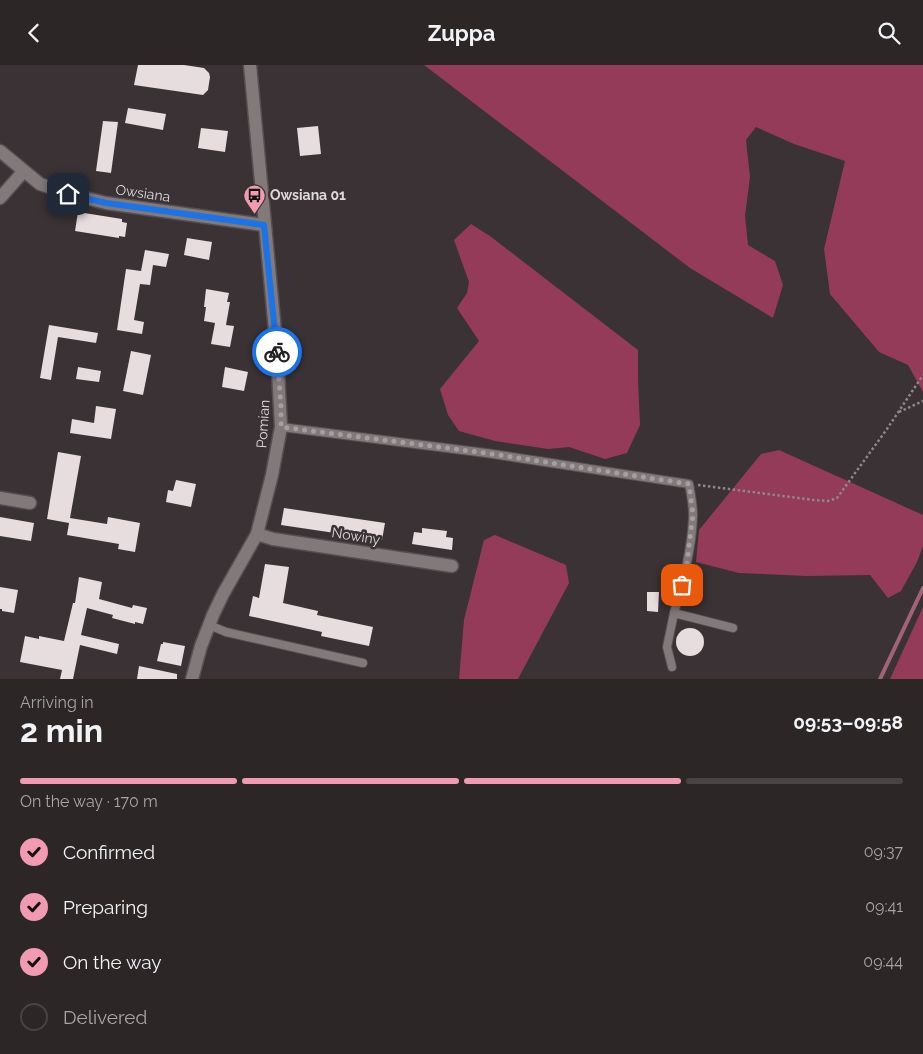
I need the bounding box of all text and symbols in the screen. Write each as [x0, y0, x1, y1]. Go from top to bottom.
icon: back [20, 19, 48, 47]
icon: search [875, 19, 903, 47]
text: Zuppa [428, 20, 495, 46]
pin [47, 173, 89, 215]
icon: home [54, 180, 82, 208]
street label: Owsiana [115, 181, 171, 205]
bus stop icon: Owsiana 01 [242, 183, 266, 214]
place label: Owsiana 01 [270, 187, 346, 203]
courier [252, 327, 302, 377]
icon: bike [263, 338, 291, 366]
street label: Pomian [253, 399, 273, 449]
street label: Nowiny [331, 524, 382, 548]
pin [661, 564, 703, 606]
icon: bag [668, 571, 696, 599]
text: Arriving in [20, 693, 94, 712]
text: 09:53–09:58 [793, 711, 903, 733]
text: 2 min [20, 712, 103, 749]
text: On the way · 170 m [20, 792, 158, 811]
icon: check [20, 838, 48, 866]
text: Confirmed [63, 841, 155, 863]
text: 09:37 [864, 842, 903, 861]
icon: check [20, 893, 48, 921]
text: Preparing [63, 896, 148, 918]
text: 09:41 [865, 897, 903, 916]
icon: check [20, 948, 48, 976]
text: On the way [63, 951, 162, 973]
text: 09:44 [863, 952, 903, 971]
text: Delivered [63, 1006, 147, 1028]

